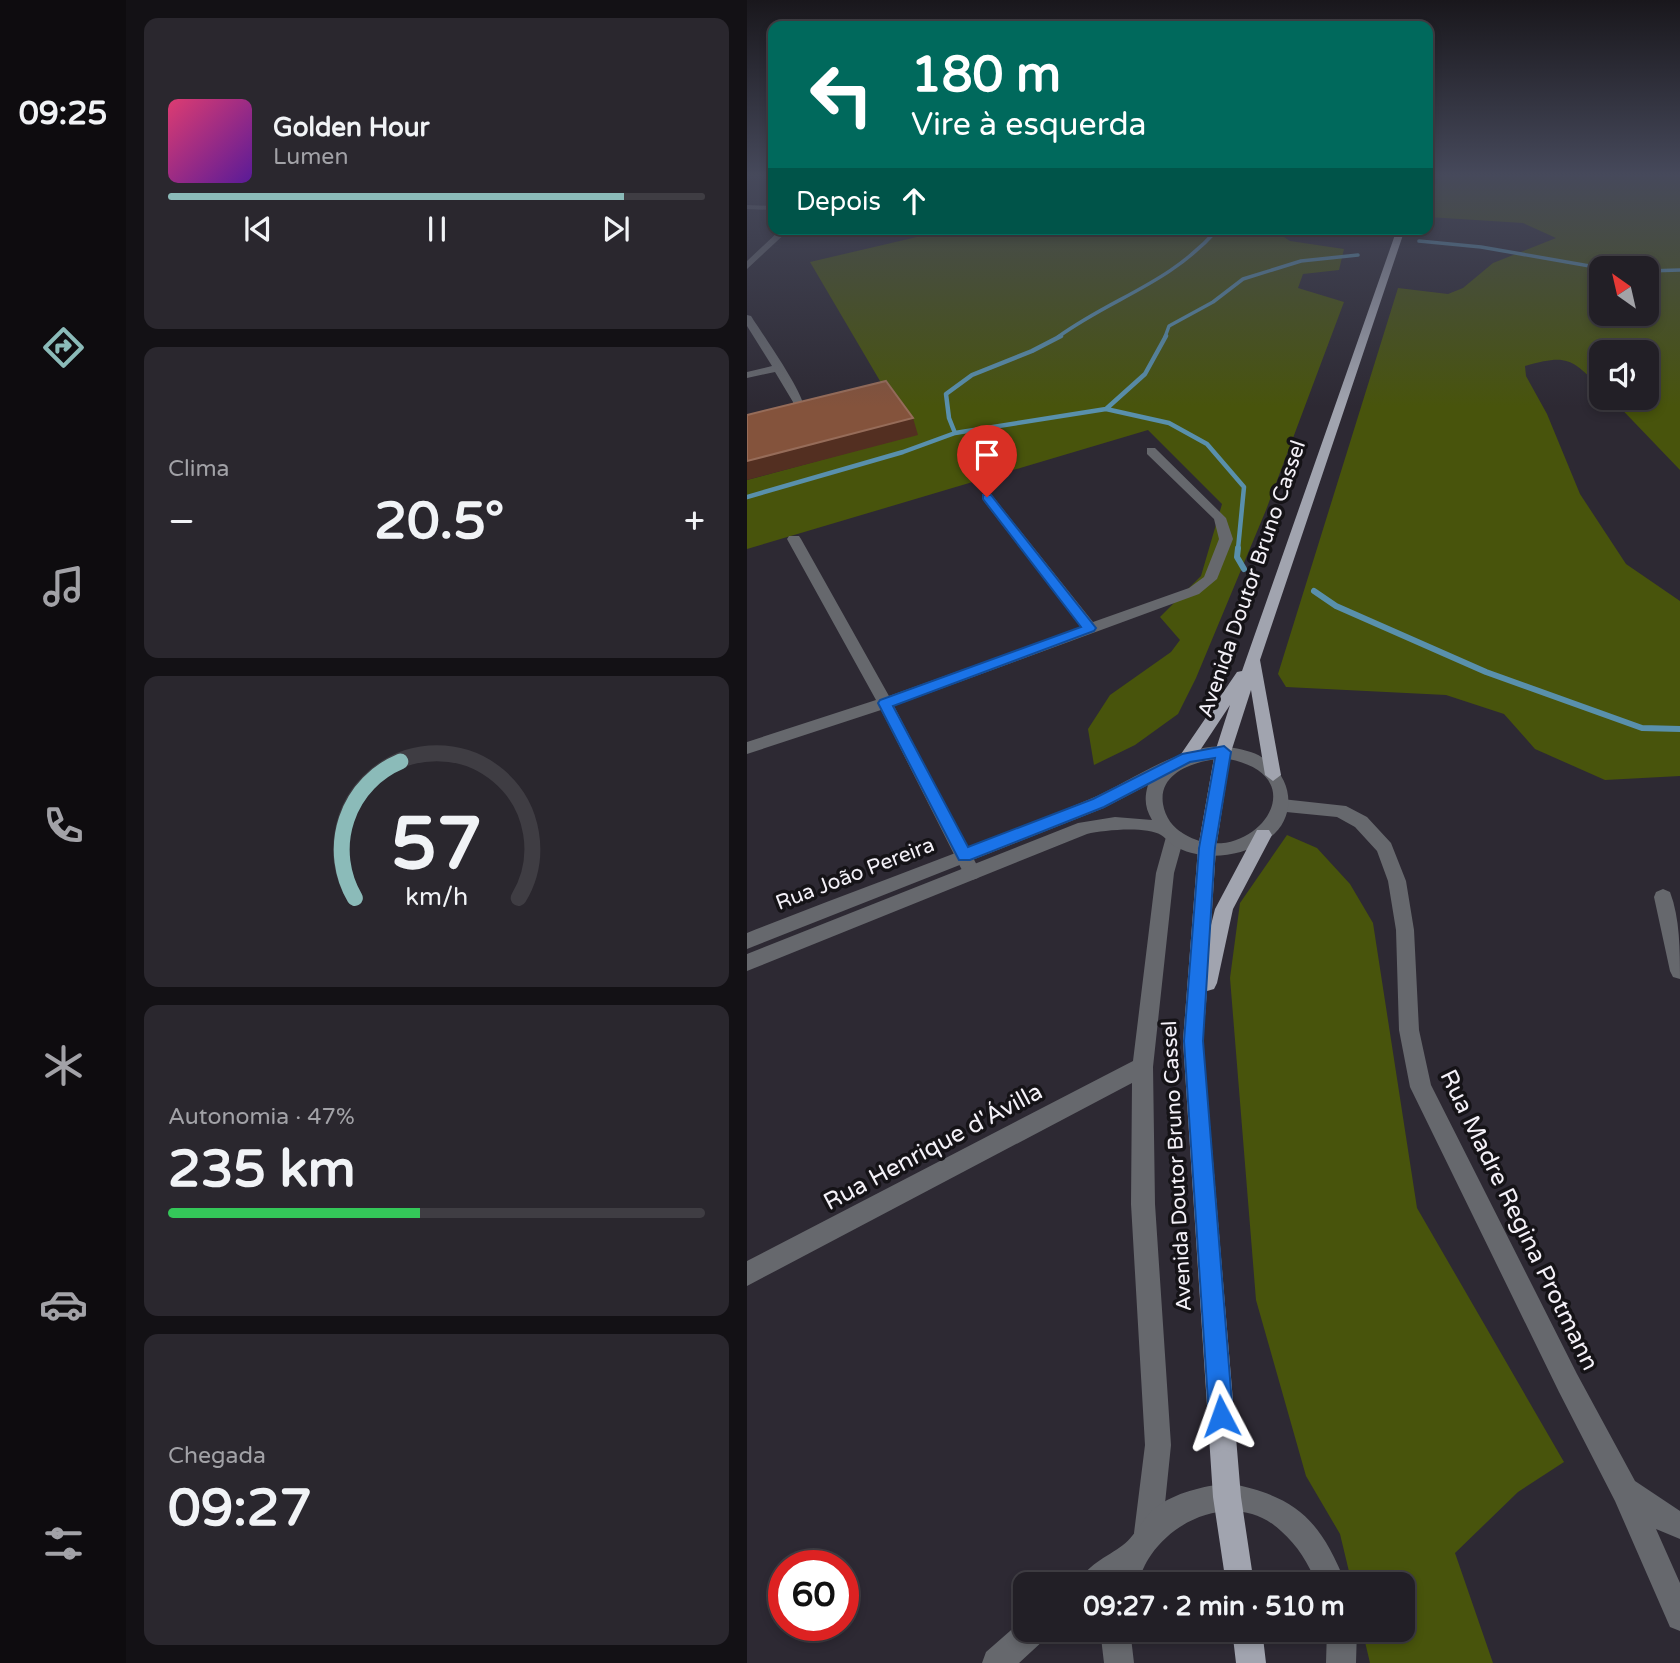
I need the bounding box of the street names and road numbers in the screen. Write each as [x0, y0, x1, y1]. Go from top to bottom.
street label: Avenida Doutor Bruno Cassel [1193, 437, 1311, 721]
street label: Rua João Pereira [772, 832, 938, 916]
street label: Avenida Doutor Bruno Cassel [1157, 1020, 1197, 1312]
street label: Rua Madre Regina Protmann [1433, 1065, 1605, 1375]
street label: Rua Henrique d'Ávilla [818, 1076, 1047, 1217]

